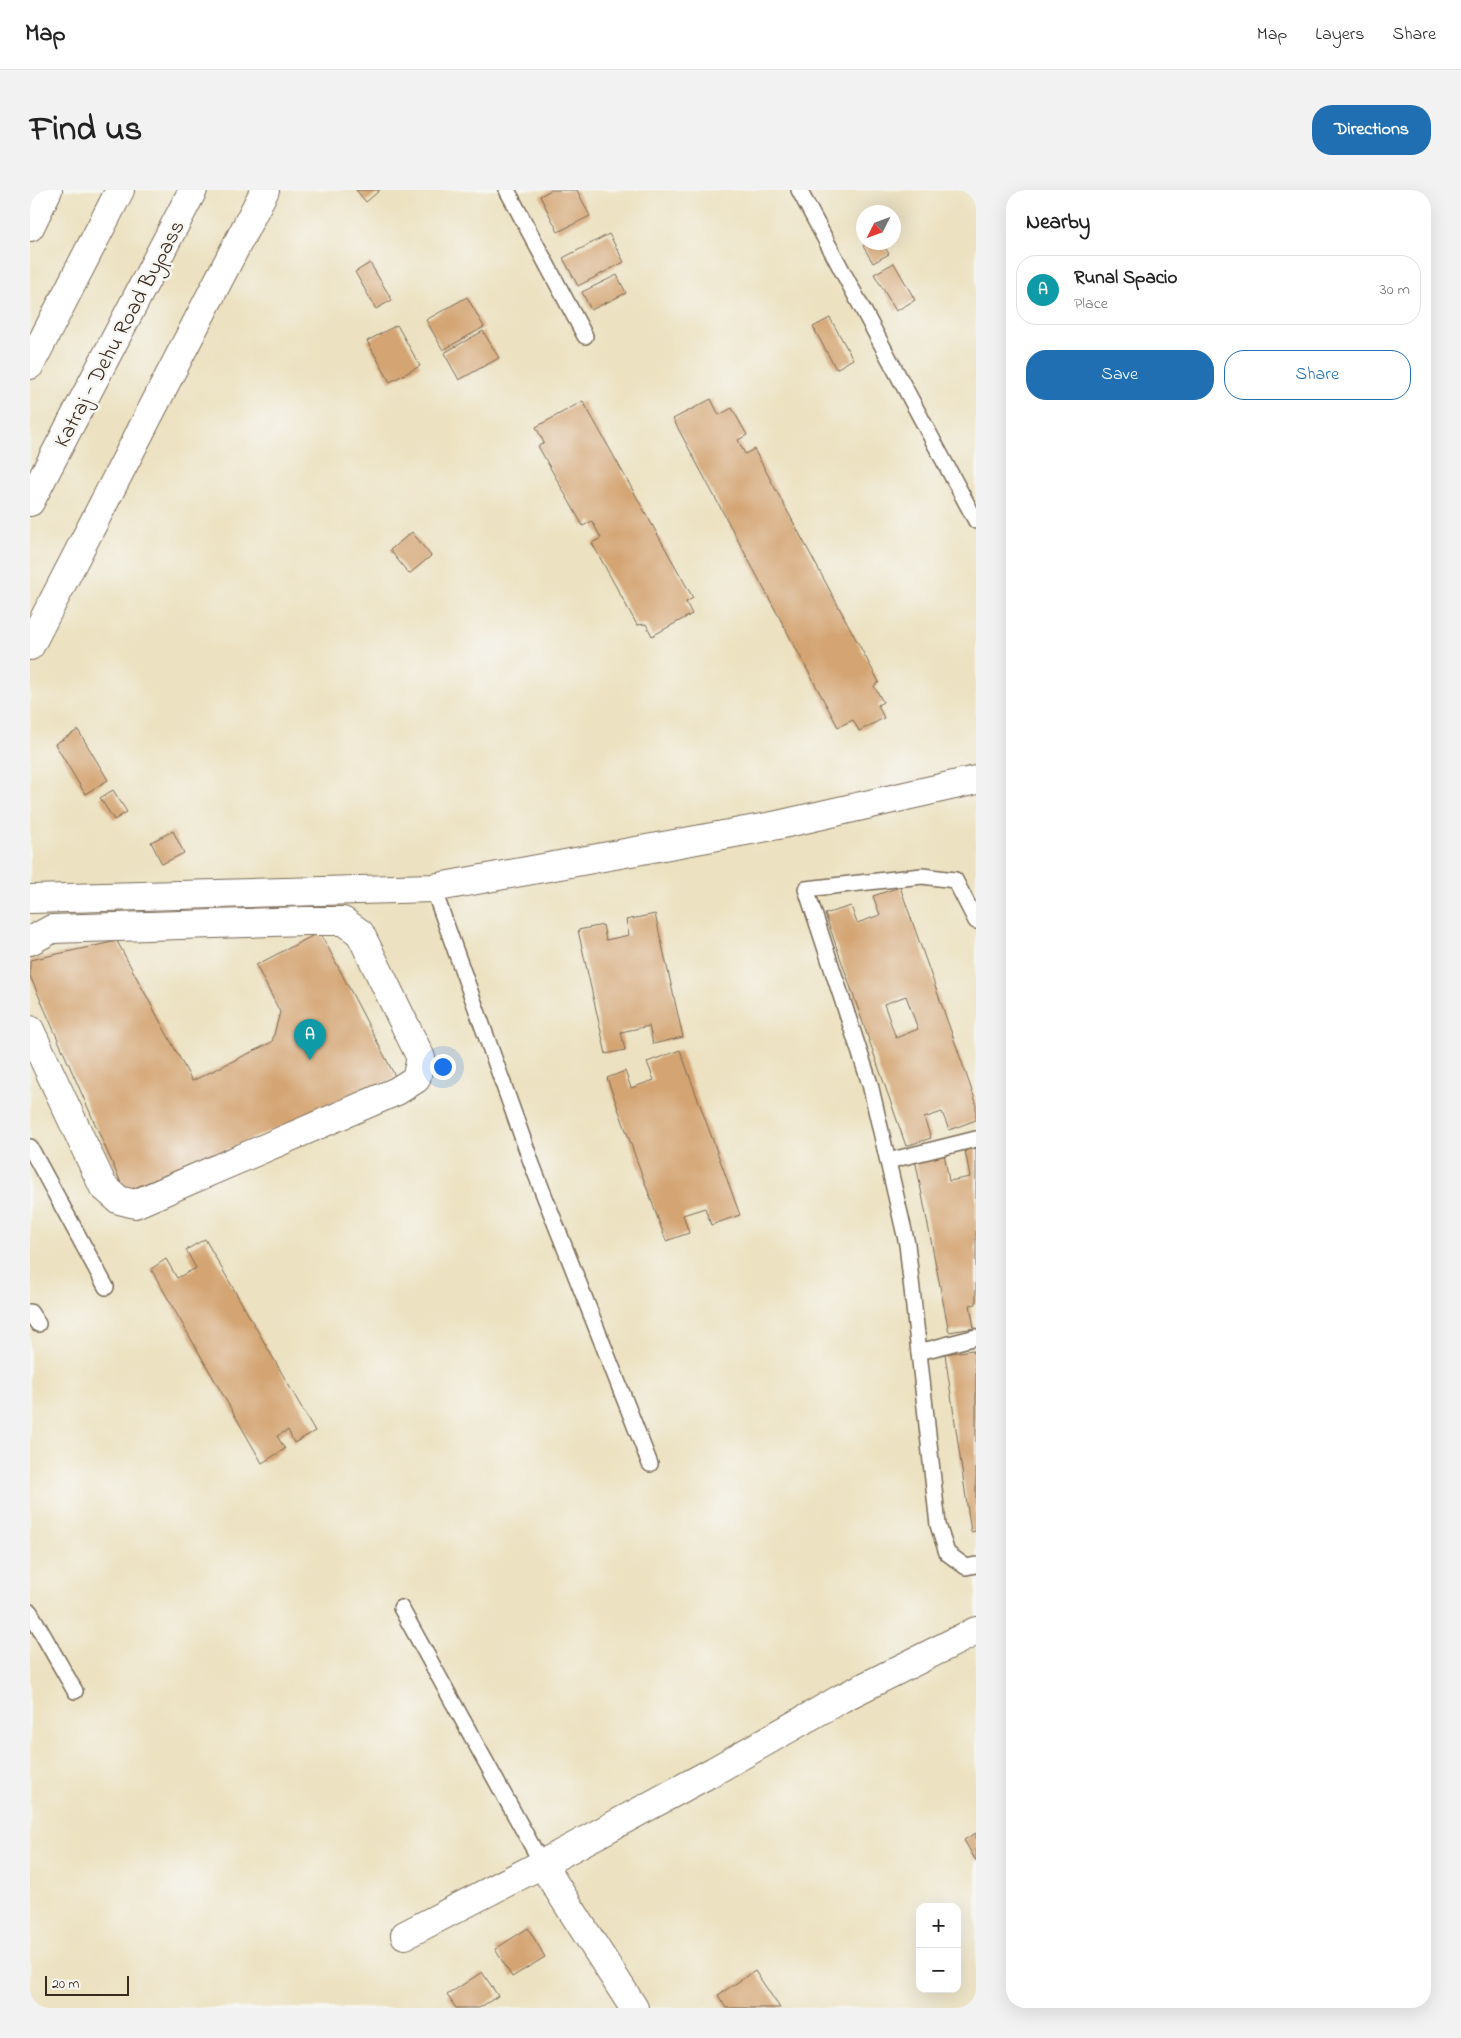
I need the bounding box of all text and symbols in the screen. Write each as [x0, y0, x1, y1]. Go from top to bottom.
text: Map [25, 17, 66, 52]
text: Map [1257, 22, 1287, 48]
text: Layers [1315, 22, 1365, 48]
text: Share [1393, 22, 1436, 48]
text: Find us [30, 105, 142, 156]
button: Directions [1312, 105, 1431, 155]
north arrow [856, 205, 901, 250]
text: Nearby [1026, 208, 1090, 238]
street label: Katraj - Dehu Road Bypass [47, 215, 195, 454]
text: Runal Spacio [1074, 265, 1177, 292]
text: A [1038, 278, 1048, 302]
text: 30 m [1380, 278, 1410, 302]
text: Place [1074, 292, 1108, 316]
button: Save [1026, 350, 1214, 400]
button: Share [1224, 350, 1411, 400]
pin: A [294, 1019, 326, 1060]
your location [430, 1054, 456, 1080]
map controls [916, 1903, 961, 1993]
button: + [916, 1903, 961, 1948]
button: − [916, 1948, 961, 1993]
scale bar [45, 1973, 129, 1996]
text: 20 m [52, 1974, 79, 1995]

